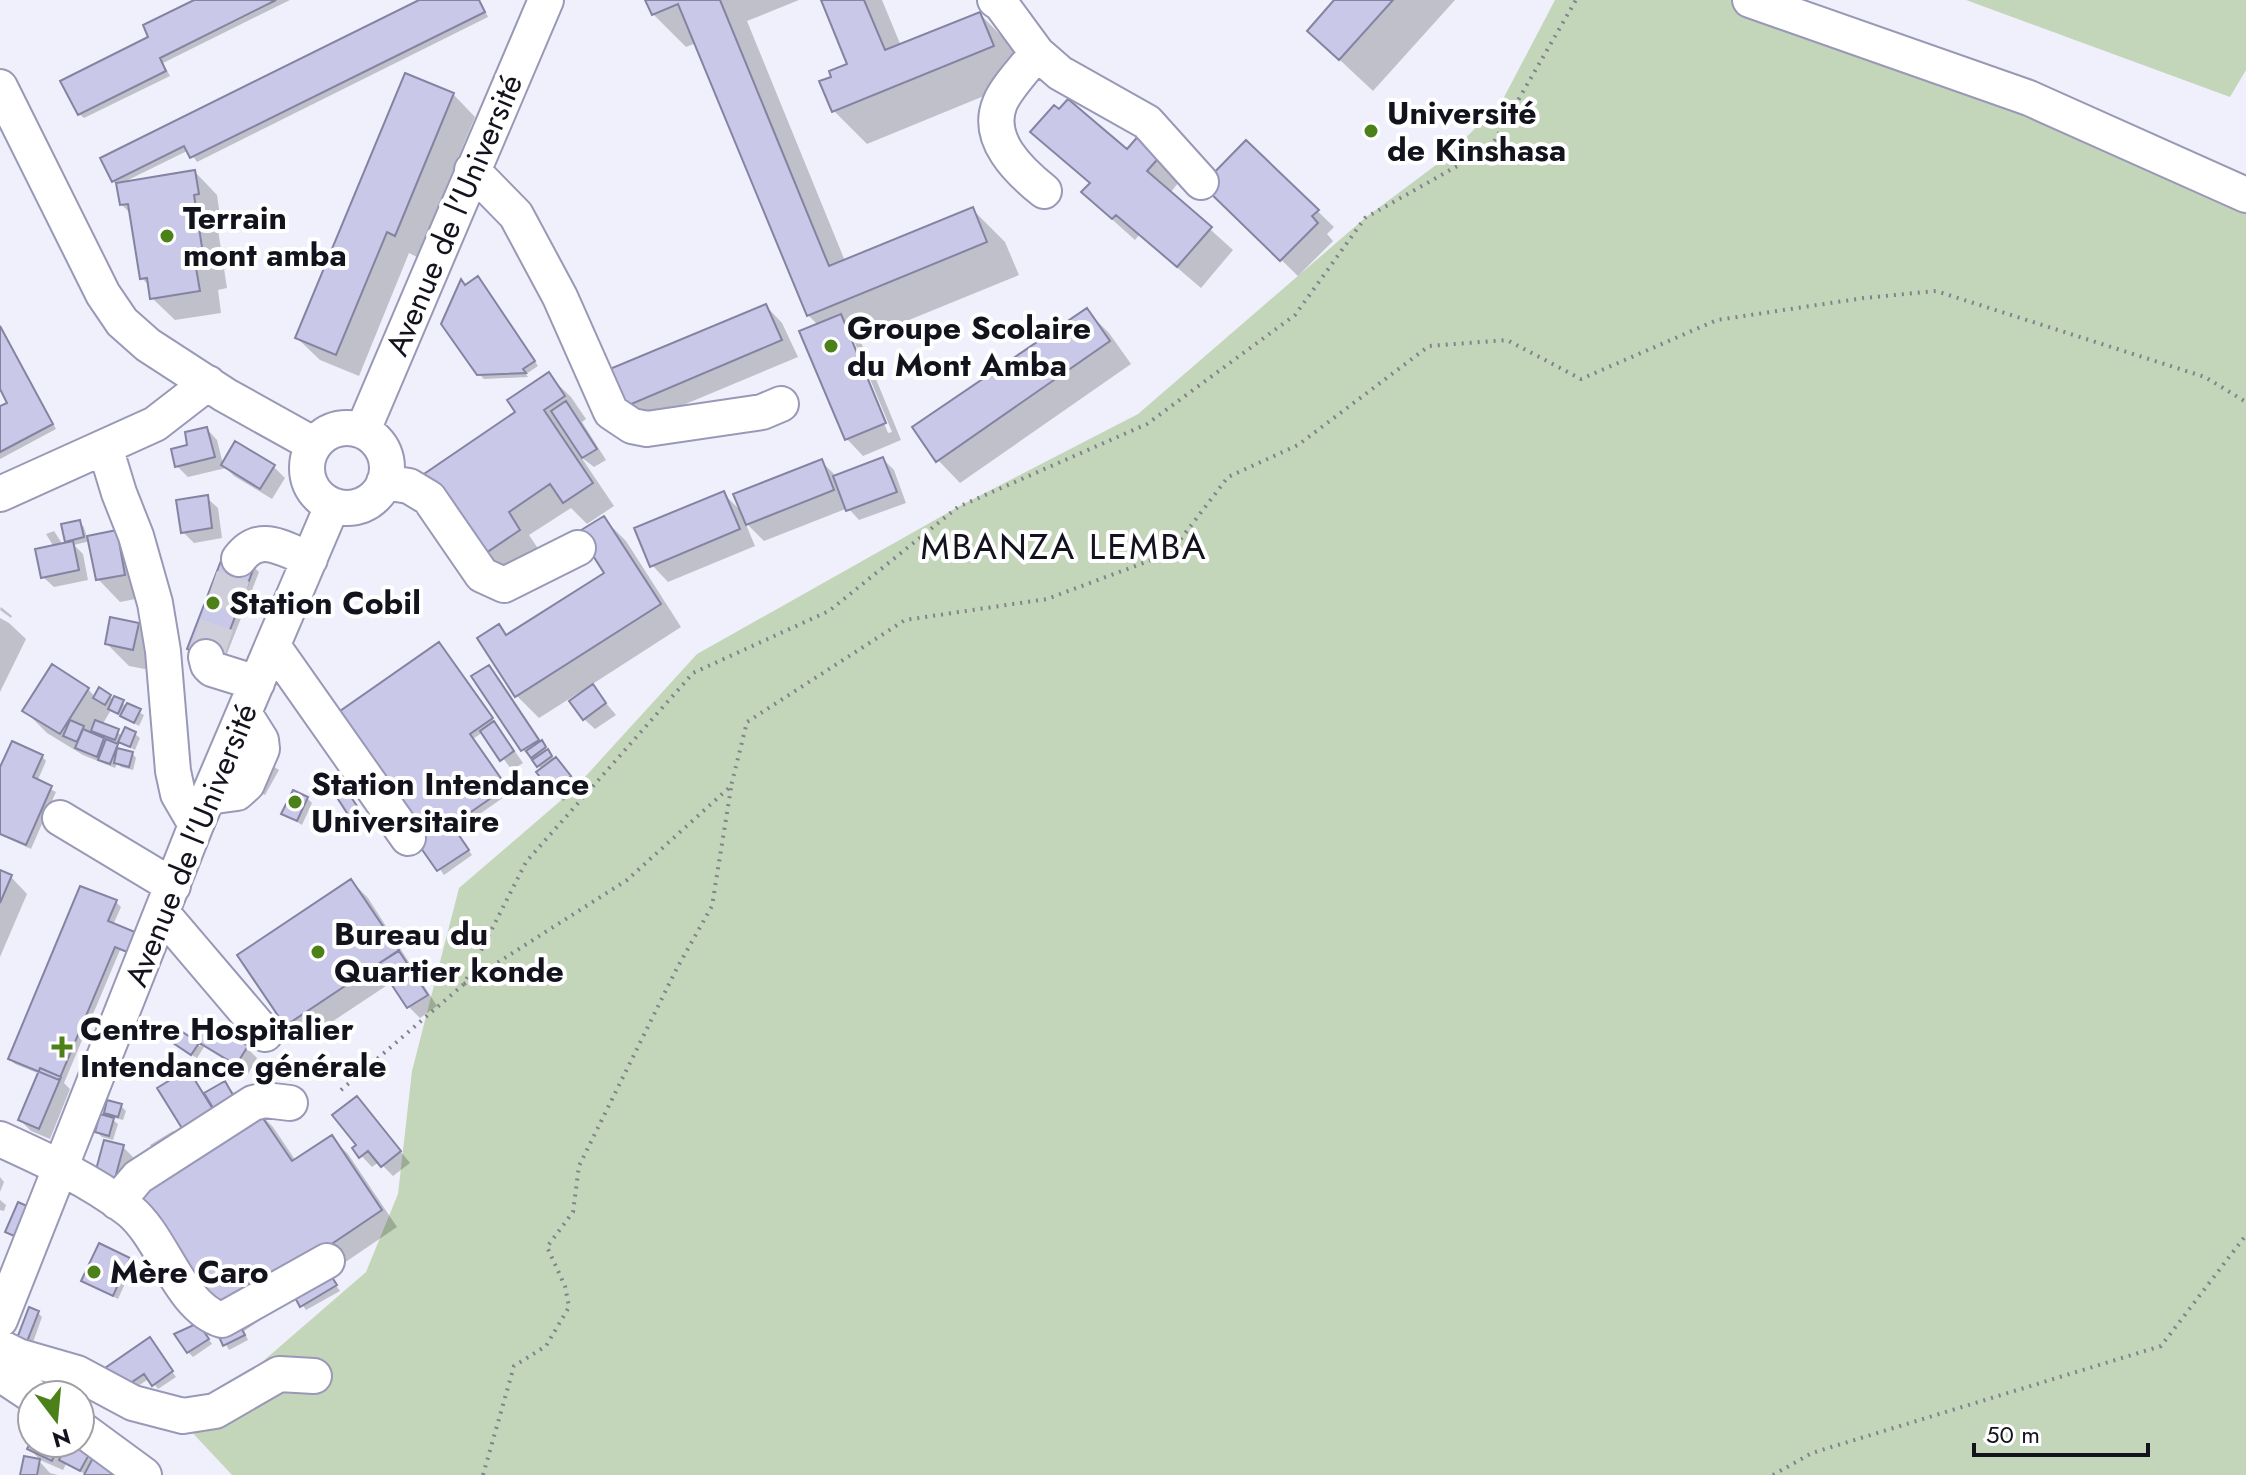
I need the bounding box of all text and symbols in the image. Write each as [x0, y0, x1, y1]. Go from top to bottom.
street label: Avenue de l'Université [374, 67, 534, 363]
place label: Université de Kinshasa [1387, 90, 1566, 173]
marker: Université de Kinshasa [1362, 122, 1380, 140]
place label: Terrain mont amba [183, 195, 347, 278]
marker: Terrain mont amba [158, 227, 176, 245]
place label: Groupe Scolaire du Mont Amba [847, 305, 1091, 388]
marker: Groupe Scolaire du Mont Amba [822, 337, 840, 355]
district label: MBANZA LEMBA [920, 520, 1208, 572]
place label: Station Cobil [229, 580, 421, 626]
marker: Station Cobil [204, 594, 222, 612]
street label: Avenue de l'Université [113, 697, 269, 993]
place label: Station Intendance Universitaire [311, 761, 589, 844]
marker: Station Intendance Universitaire [286, 793, 304, 811]
place label: Bureau du Quartier konde [334, 911, 564, 994]
marker: Bureau du Quartier konde [309, 943, 327, 961]
place label: Centre Hospitalier Intendance générale [80, 1006, 387, 1089]
marker: Centre Hospitalier Intendance générale [51, 1036, 73, 1058]
place label: Mère Caro [110, 1249, 269, 1295]
marker: Mère Caro [85, 1263, 103, 1281]
north arrow [16, 1379, 96, 1459]
scale bar [1974, 1407, 2148, 1457]
text: 50 m [1986, 1417, 2040, 1452]
text: N [49, 1420, 74, 1456]

